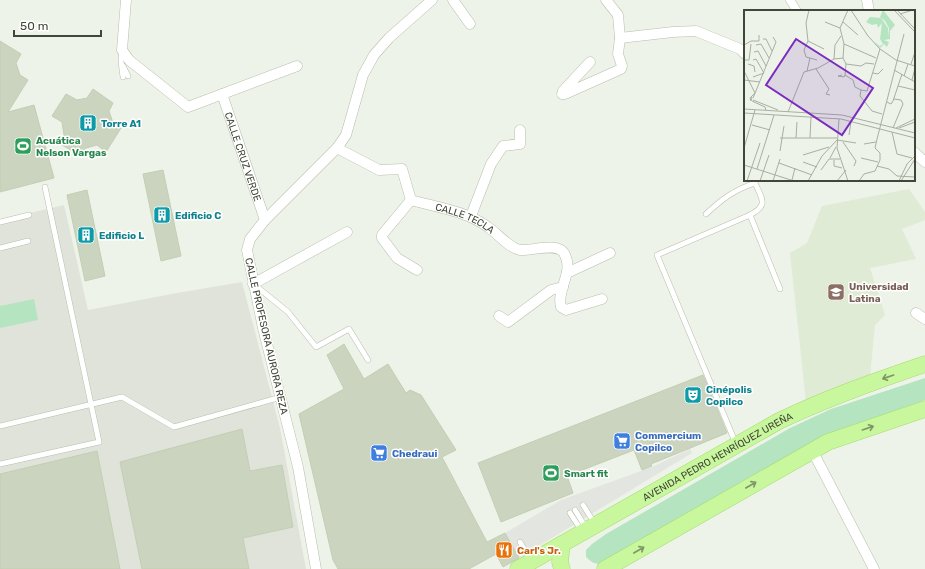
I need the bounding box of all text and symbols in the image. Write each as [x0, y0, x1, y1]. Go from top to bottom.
inset map [744, 10, 915, 181]
scale bar [14, 12, 101, 38]
text: 50 m [20, 19, 48, 33]
street label: CALLE CRUZ VERDE [222, 111, 263, 203]
building icon: Torre A1 [78, 113, 98, 133]
place label: Torre A1 [101, 118, 141, 130]
place label: Acuática Nelson Vargas [36, 135, 107, 159]
sports icon: Acuática Nelson Vargas [13, 136, 33, 156]
street label: CALLE TECLA [434, 201, 497, 237]
building icon: Edificio C [152, 205, 172, 225]
place label: Edificio C [175, 210, 221, 222]
building icon: Edificio L [76, 225, 96, 245]
place label: Edificio L [99, 230, 144, 242]
street label: CALLE PROFESORA AURORA REZA [242, 257, 290, 416]
place label: Universidad Latina [849, 281, 909, 305]
school or university icon: Universidad Latina [826, 282, 846, 302]
one-way arrow [882, 374, 895, 381]
place label: Cinépolis Copilco [706, 384, 752, 408]
theatre icon: Cinépolis Copilco [683, 385, 703, 405]
street label: AVENIDA PEDRO HENRÍQUEZ UREÑA [641, 410, 795, 504]
one-way arrow [862, 424, 874, 432]
place label: Commercium Copilco [635, 430, 701, 454]
supermarket icon: Commercium Copilco [612, 431, 632, 451]
supermarket icon: Chedraui [369, 443, 389, 463]
place label: Chedraui [392, 448, 438, 460]
sports icon: Smart fit [541, 463, 561, 483]
place label: Smart fit [564, 468, 609, 480]
one-way arrow [745, 480, 757, 488]
restaurant icon: Carl's Jr. [494, 540, 514, 560]
place label: Carl's Jr. [517, 545, 561, 557]
one-way arrow [633, 545, 645, 553]

